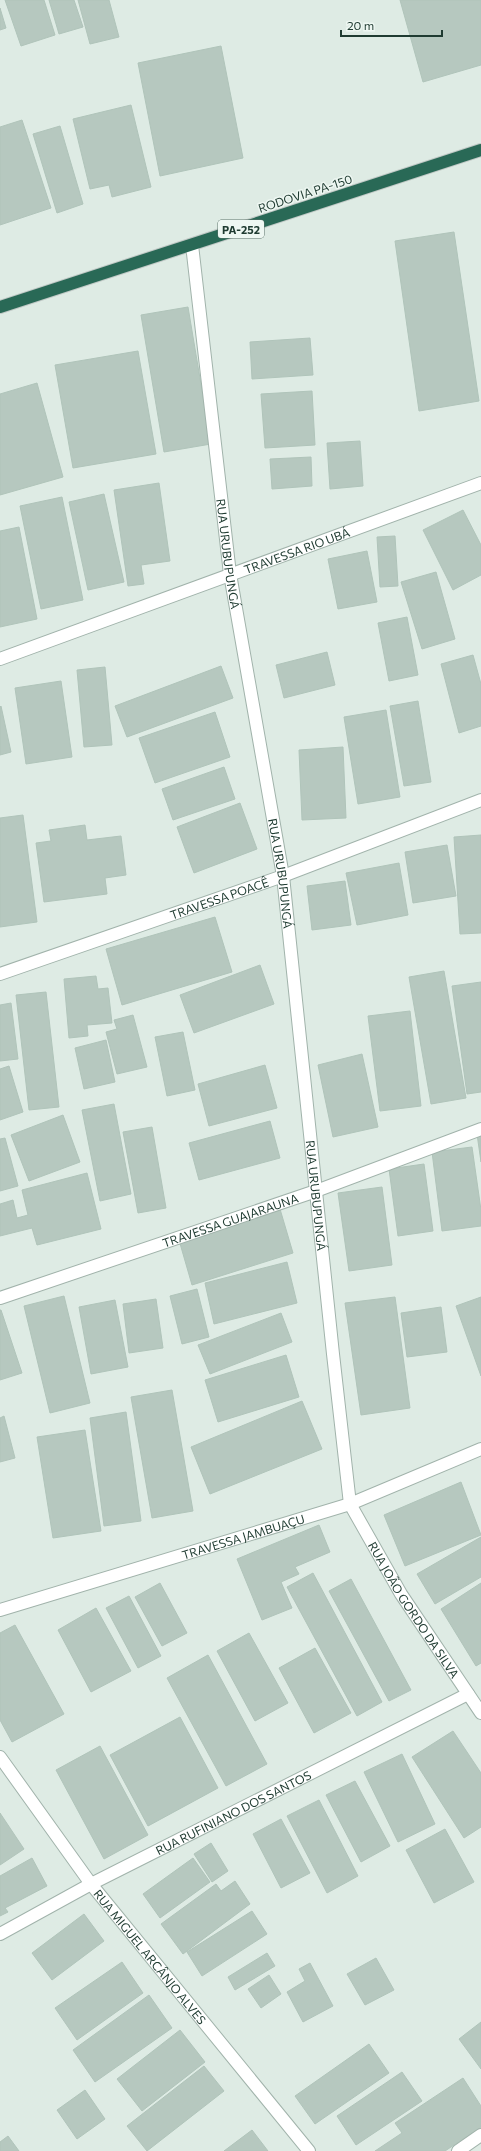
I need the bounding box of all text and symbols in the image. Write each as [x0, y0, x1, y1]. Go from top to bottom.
scale bar [341, 12, 442, 38]
text: 20 m [347, 18, 374, 32]
street label: RODOVIA PA-150 [256, 171, 354, 215]
road number: PA-252 [218, 220, 264, 238]
street label: RUA URUBUPUNGÁ [214, 498, 243, 610]
street label: TRAVESSA RIO UBÁ [242, 525, 352, 576]
street label: RUA URUBUPUNGÁ [266, 817, 295, 929]
street label: TRAVESSA POACÊ [168, 875, 270, 922]
street label: RUA URUBUPUNGÁ [304, 1139, 329, 1251]
street label: TRAVESSA GUAJARAUNA [160, 1191, 300, 1250]
street label: TRAVESSA JAMBUAÇU [180, 1511, 306, 1562]
street label: RUA JOÃO GORDO DA SILVA [366, 1539, 462, 1680]
street label: RUA RUFINIANO DOS SANTOS [153, 1767, 313, 1857]
street label: RUA MIGUEL ARCÂNJO ALVES [91, 1887, 209, 2027]

